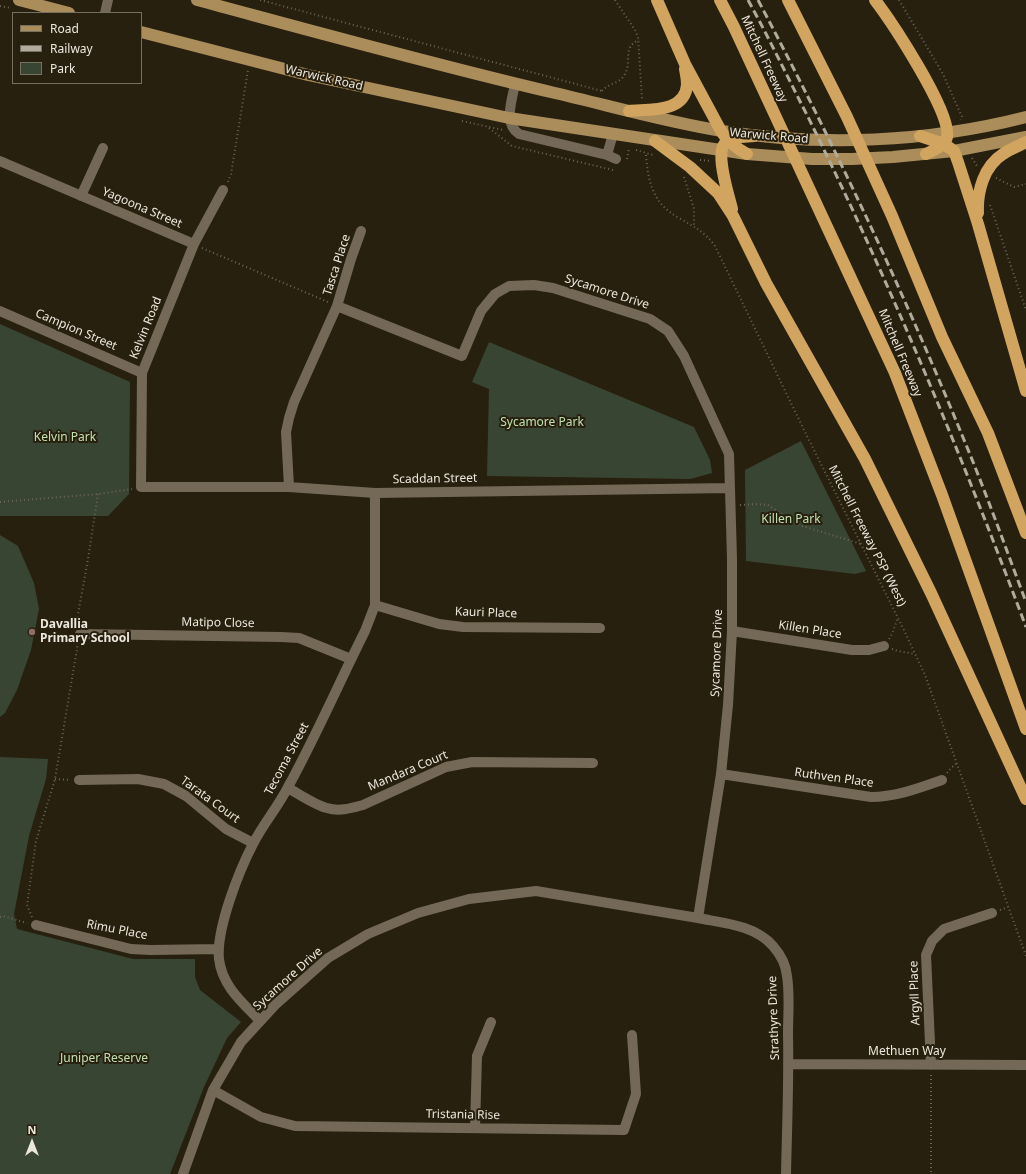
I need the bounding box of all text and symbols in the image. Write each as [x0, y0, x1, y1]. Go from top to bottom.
legend [12, 12, 142, 84]
street label: Mitchell Freeway [738, 13, 790, 105]
text: Road [50, 20, 79, 37]
text: Railway [50, 40, 93, 57]
text: Park [50, 60, 75, 77]
street label: Warwick Road [284, 62, 364, 94]
street label: Warwick Road [729, 125, 809, 147]
street label: Yagoona Street [100, 185, 184, 231]
street label: Tasca Place [320, 233, 354, 297]
street label: Sycamore Drive [563, 272, 651, 312]
street label: Kelvin Road [127, 295, 165, 361]
street label: Campion Street [33, 306, 119, 354]
street label: Mitchell Freeway [875, 307, 925, 399]
park label: Sycamore Park [500, 416, 584, 430]
park label: Kelvin Park [34, 431, 96, 445]
street label: Mitchell Freeway PSP (West) [825, 463, 909, 609]
street label: Scaddan Street [393, 471, 477, 487]
park label: Killen Park [761, 513, 821, 527]
street label: Kauri Place [455, 605, 517, 621]
street label: Sycamore Drive [708, 609, 726, 697]
street label: Matipo Close [181, 615, 255, 631]
place label: Davallia Primary School [40, 618, 130, 646]
street label: Killen Place [777, 618, 843, 642]
marker: Davallia Primary School [27, 627, 37, 637]
street label: Tecoma Street [262, 720, 312, 798]
street label: Mandara Court [366, 748, 450, 794]
street label: Ruthven Place [794, 765, 874, 791]
street label: Tarata Court [178, 774, 242, 826]
street label: Rimu Place [85, 917, 149, 943]
street label: Sycamore Drive [250, 944, 326, 1014]
street label: Argyll Place [907, 960, 923, 1026]
street label: Strathyre Drive [765, 976, 783, 1060]
street label: Methuen Way [868, 1045, 946, 1059]
park label: Juniper Reserve [60, 1052, 148, 1066]
street label: Tristania Rise [426, 1107, 500, 1123]
north arrow [12, 1122, 52, 1162]
text: N [28, 1122, 36, 1137]

